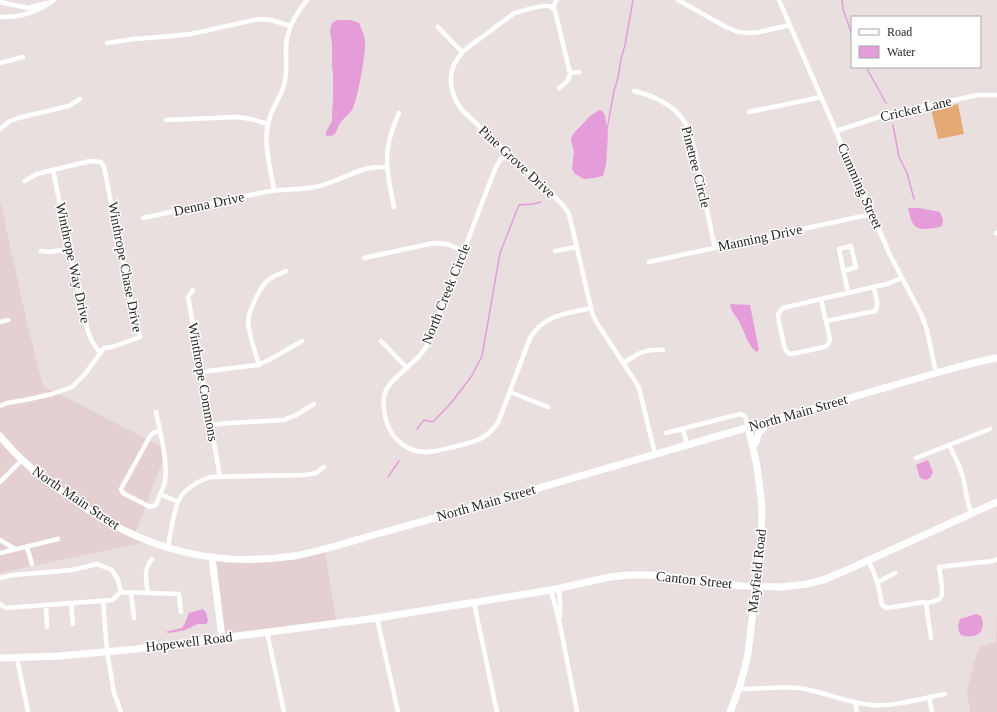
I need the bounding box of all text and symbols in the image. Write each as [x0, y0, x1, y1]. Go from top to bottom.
legend [851, 16, 981, 68]
text: Road [887, 25, 912, 39]
text: Water [887, 45, 915, 59]
street label: Cricket Lane [879, 94, 953, 124]
street label: Pine Grove Drive [476, 123, 558, 201]
street label: Pinetree Circle [679, 125, 713, 209]
street label: Cumming Street [834, 141, 886, 231]
street label: Denna Drive [172, 189, 246, 219]
street label: Winthrope Way Drive [53, 201, 93, 325]
street label: Winthrope Chase Drive [105, 201, 145, 333]
street label: Manning Drive [716, 222, 804, 254]
street label: North Creek Circle [419, 241, 473, 347]
street label: Winthrope Commons [185, 321, 221, 443]
street label: North Main Street [747, 392, 849, 434]
street label: North Main Street [30, 463, 123, 533]
street label: North Main Street [435, 482, 537, 524]
street label: Mayfield Road [745, 528, 769, 614]
street label: Canton Street [655, 569, 733, 591]
street label: Hopewell Road [145, 629, 233, 655]

